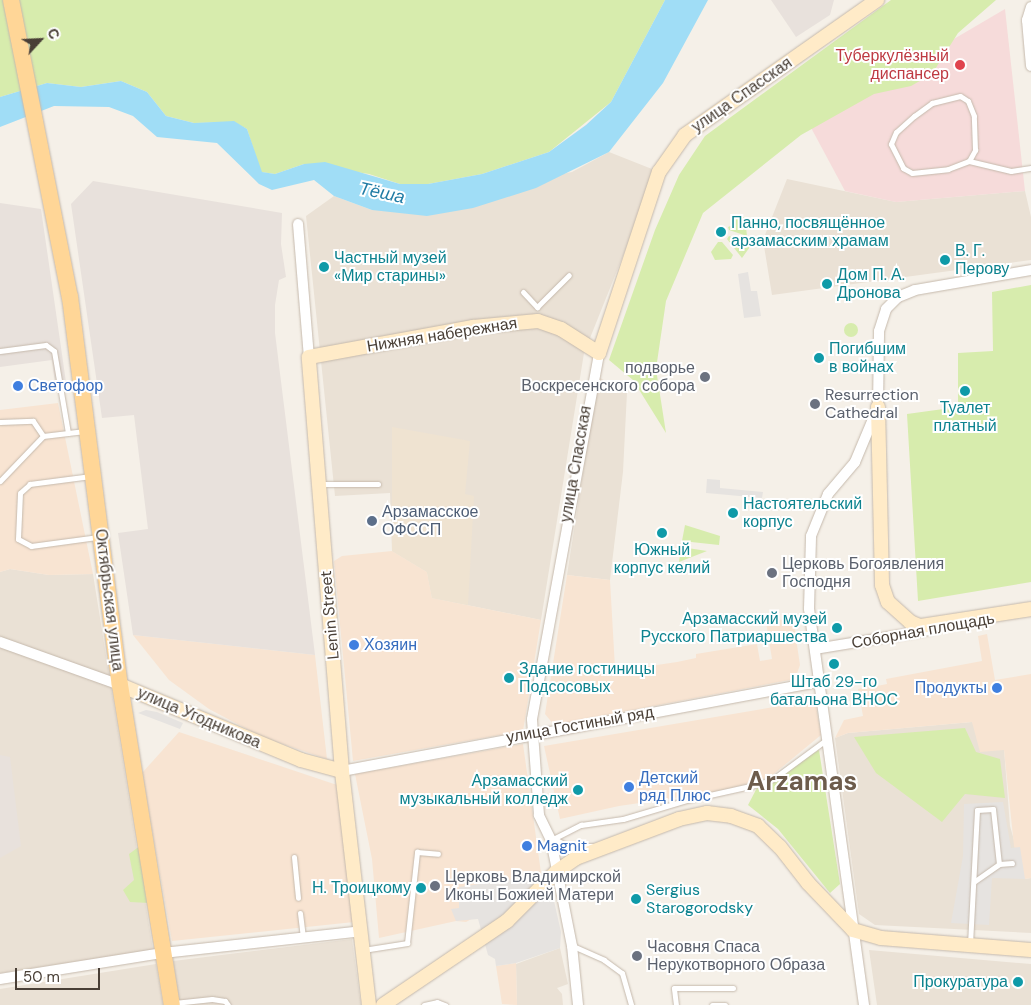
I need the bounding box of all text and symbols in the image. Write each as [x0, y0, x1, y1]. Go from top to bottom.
north arrow [15, 15, 65, 65]
text: С [43, 25, 64, 42]
place label: Туберкулёзный диспансер [835, 46, 949, 84]
street label: улица Спасская [688, 53, 796, 137]
marker: Туберкулёзный диспансер [953, 58, 967, 72]
water label: Тёша [357, 178, 407, 208]
place label: Панно, посвящённое арзамасским храмам [731, 213, 889, 251]
marker: Панно, посвящённое арзамасским храмам [715, 226, 727, 238]
place label: В. Г. Перову [955, 241, 1009, 279]
place label: Частный музей «Мир старины» [334, 248, 447, 286]
marker: В. Г. Перову [939, 254, 951, 266]
marker: Частный музей «Мир старины» [318, 261, 330, 273]
place label: Дом П. А. Дронова [837, 265, 905, 303]
marker: Дом П. А. Дронова [821, 278, 833, 290]
street label: Нижняя набережная [365, 314, 519, 356]
place label: Погибшим в войнах [829, 339, 906, 377]
marker: Погибшим в войнах [813, 352, 825, 364]
place label: подворье Воскресенского собора [521, 358, 695, 396]
marker: подворье Воскресенского собора [699, 371, 711, 383]
place label: Светофор [28, 376, 103, 396]
marker: Светофор [12, 380, 24, 392]
place label: Resurrection Cathedral [825, 385, 919, 423]
marker: Туалет платный [959, 385, 971, 397]
marker: Resurrection Cathedral [809, 398, 821, 410]
place label: Туалет платный [933, 398, 997, 436]
street label: улица Спасская [556, 404, 596, 524]
place label: Настоятельский корпус [743, 494, 862, 532]
place label: Арзамасское ОФССП [382, 502, 478, 540]
marker: Настоятельский корпус [727, 507, 739, 519]
marker: Арзамасское ОФССП [366, 515, 378, 527]
marker: Южный корпус келий [656, 527, 668, 539]
street label: Октябрьская улица [91, 528, 127, 672]
place label: Южный корпус келий [614, 540, 710, 578]
place label: Церковь Богоявления Господня [782, 554, 944, 592]
marker: Церковь Богоявления Господня [766, 567, 778, 579]
street label: Lenin Street [317, 570, 343, 660]
place label: Арзамасский музей Русского Патриаршества [641, 609, 827, 647]
street label: Соборная площадь [850, 609, 996, 653]
marker: Арзамасский музей Русского Патриаршества [831, 622, 843, 634]
place label: Хозяин [364, 635, 417, 655]
marker: Хозяин [348, 639, 360, 651]
marker: Штаб 29-го батальона ВНОС [828, 658, 840, 670]
place label: Здание гостиницы Подсосовых [519, 659, 655, 697]
marker: Здание гостиницы Подсосовых [503, 672, 515, 684]
place label: Штаб 29-го батальона ВНОС [770, 672, 898, 710]
place label: Продукты [915, 678, 987, 698]
marker: Продукты [991, 682, 1003, 694]
street label: улица Угодникова [134, 683, 264, 753]
street label: улица Гостиный ряд [505, 703, 655, 747]
district label: Arzamas [747, 766, 857, 798]
place label: Детский ряд Плюс [639, 768, 711, 806]
place label: Арзамасский музыкальный колледж [400, 771, 568, 809]
marker: Детский ряд Плюс [623, 781, 635, 793]
marker: Арзамасский музыкальный колледж [572, 784, 584, 796]
place label: Magnit [537, 836, 587, 856]
marker: Magnit [521, 840, 533, 852]
place label: Церковь Владимирской Иконы Божией Матери [445, 867, 621, 905]
place label: Н. Троицкому [312, 878, 411, 898]
marker: Церковь Владимирской Иконы Божией Матери [429, 880, 441, 892]
place label: Sergius Starogorodsky [646, 880, 753, 918]
marker: Н. Троицкому [415, 882, 427, 894]
marker: Sergius Starogorodsky [630, 893, 642, 905]
place label: Часовня Спаса Нерукотворного Образа [647, 937, 825, 975]
marker: Часовня Спаса Нерукотворного Образа [631, 950, 643, 962]
scale bar [18, 958, 102, 990]
text: 50 m [23, 967, 60, 987]
place label: Прокуратура [913, 972, 1008, 992]
marker: Прокуратура [1012, 976, 1024, 988]

